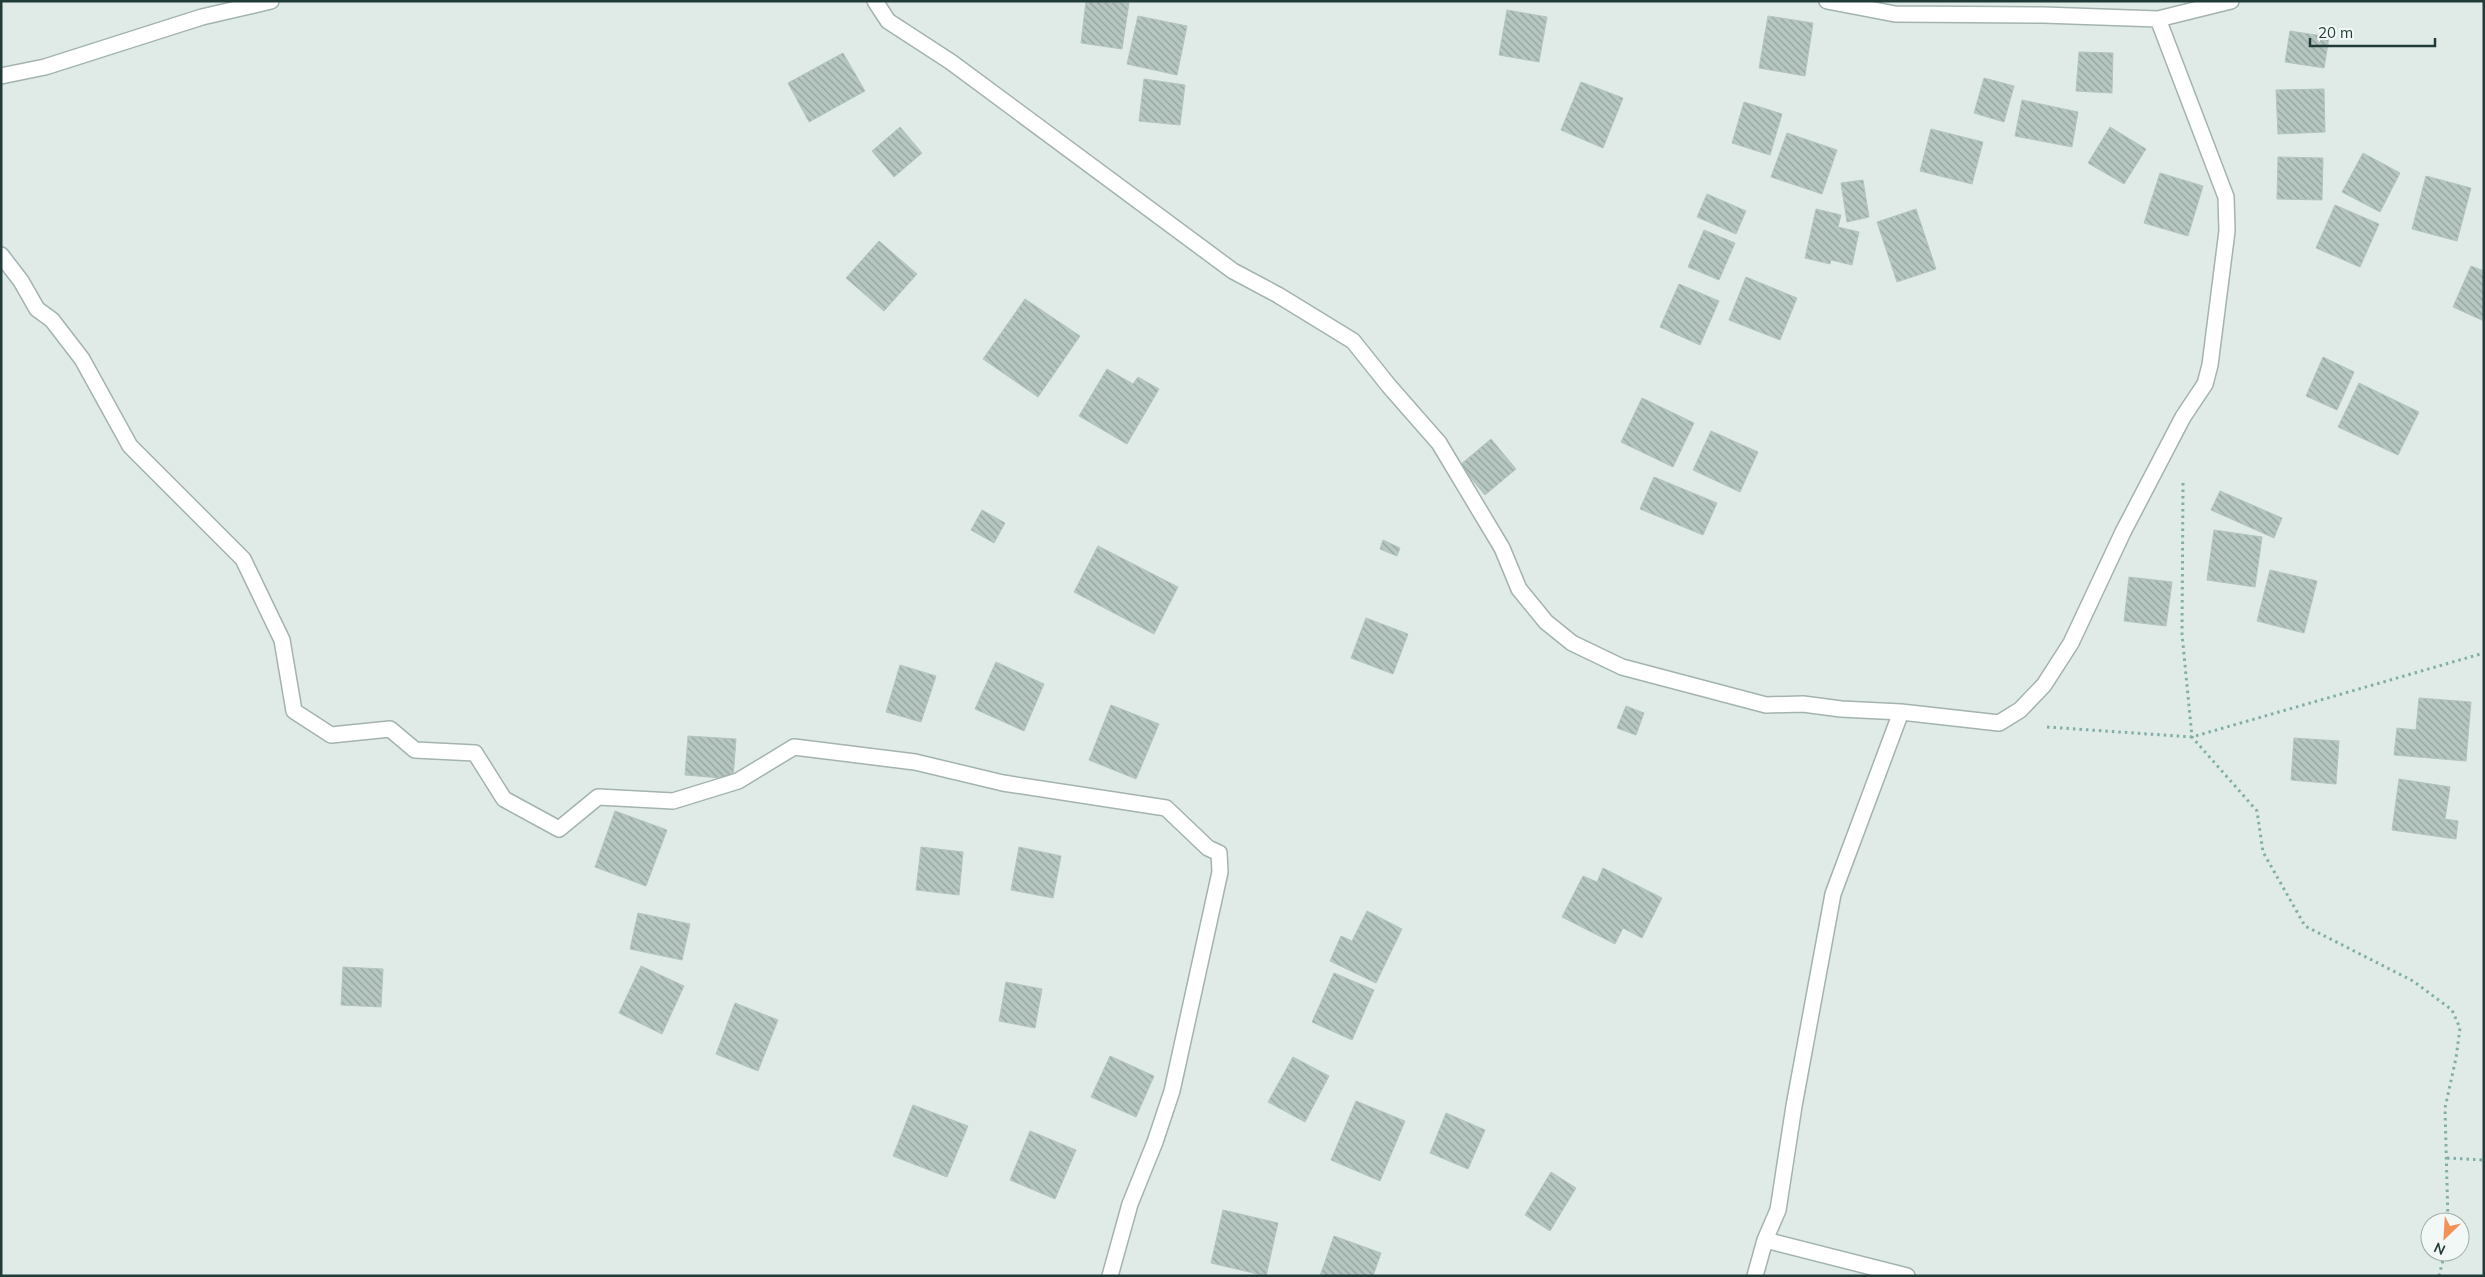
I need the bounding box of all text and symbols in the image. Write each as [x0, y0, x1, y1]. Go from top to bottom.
scale bar [2310, 15, 2435, 47]
text: 20 m [2318, 23, 2353, 42]
north arrow [2420, 1212, 2470, 1262]
text: N [2431, 1238, 2448, 1259]

